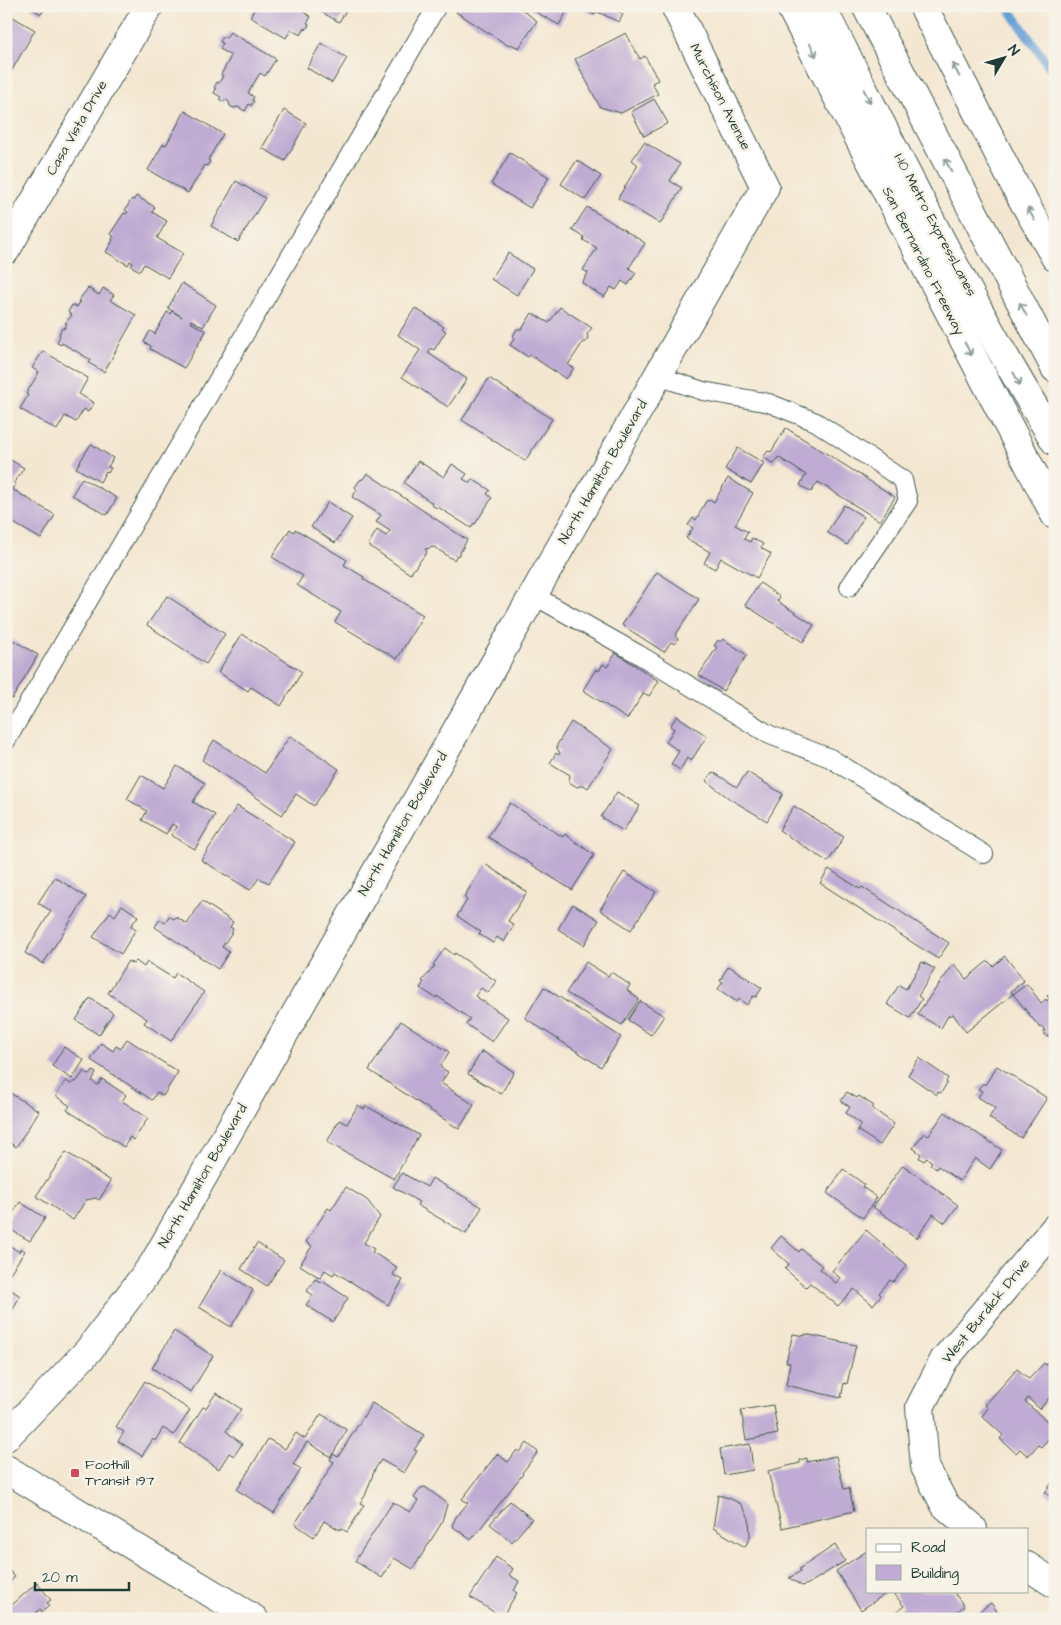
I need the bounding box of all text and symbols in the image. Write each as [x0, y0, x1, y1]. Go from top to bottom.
north arrow [978, 32, 1028, 82]
street label: Murchison Avenue [684, 40, 756, 154]
text: N [1003, 41, 1024, 60]
one-way arrow [808, 42, 818, 57]
one-way arrow [951, 63, 960, 78]
street label: Casa Vista Drive [42, 76, 113, 179]
one-way arrow [863, 88, 872, 103]
street label: I-10 Metro ExpressLanes [889, 150, 981, 300]
one-way arrow [943, 158, 953, 173]
street label: San Bernardino Freeway [877, 183, 969, 339]
one-way arrow [1026, 207, 1036, 222]
one-way arrow [1018, 302, 1028, 317]
one-way arrow [964, 341, 973, 356]
one-way arrow [1013, 371, 1022, 386]
street label: North Hamilton Boulevard [553, 396, 653, 548]
street label: North Hamilton Boulevard [353, 748, 453, 900]
street label: North Hamilton Boulevard [153, 1100, 253, 1252]
street label: West Burdick Drive [937, 1254, 1035, 1368]
place label: Foothill Transit 197 [85, 1455, 155, 1491]
marker: Foothill Transit 197 [69, 1467, 81, 1479]
legend [866, 1528, 1028, 1592]
text: Road [911, 1537, 946, 1558]
scale bar [35, 1560, 129, 1592]
text: Building [911, 1563, 959, 1585]
text: 20 m [42, 1567, 78, 1588]

